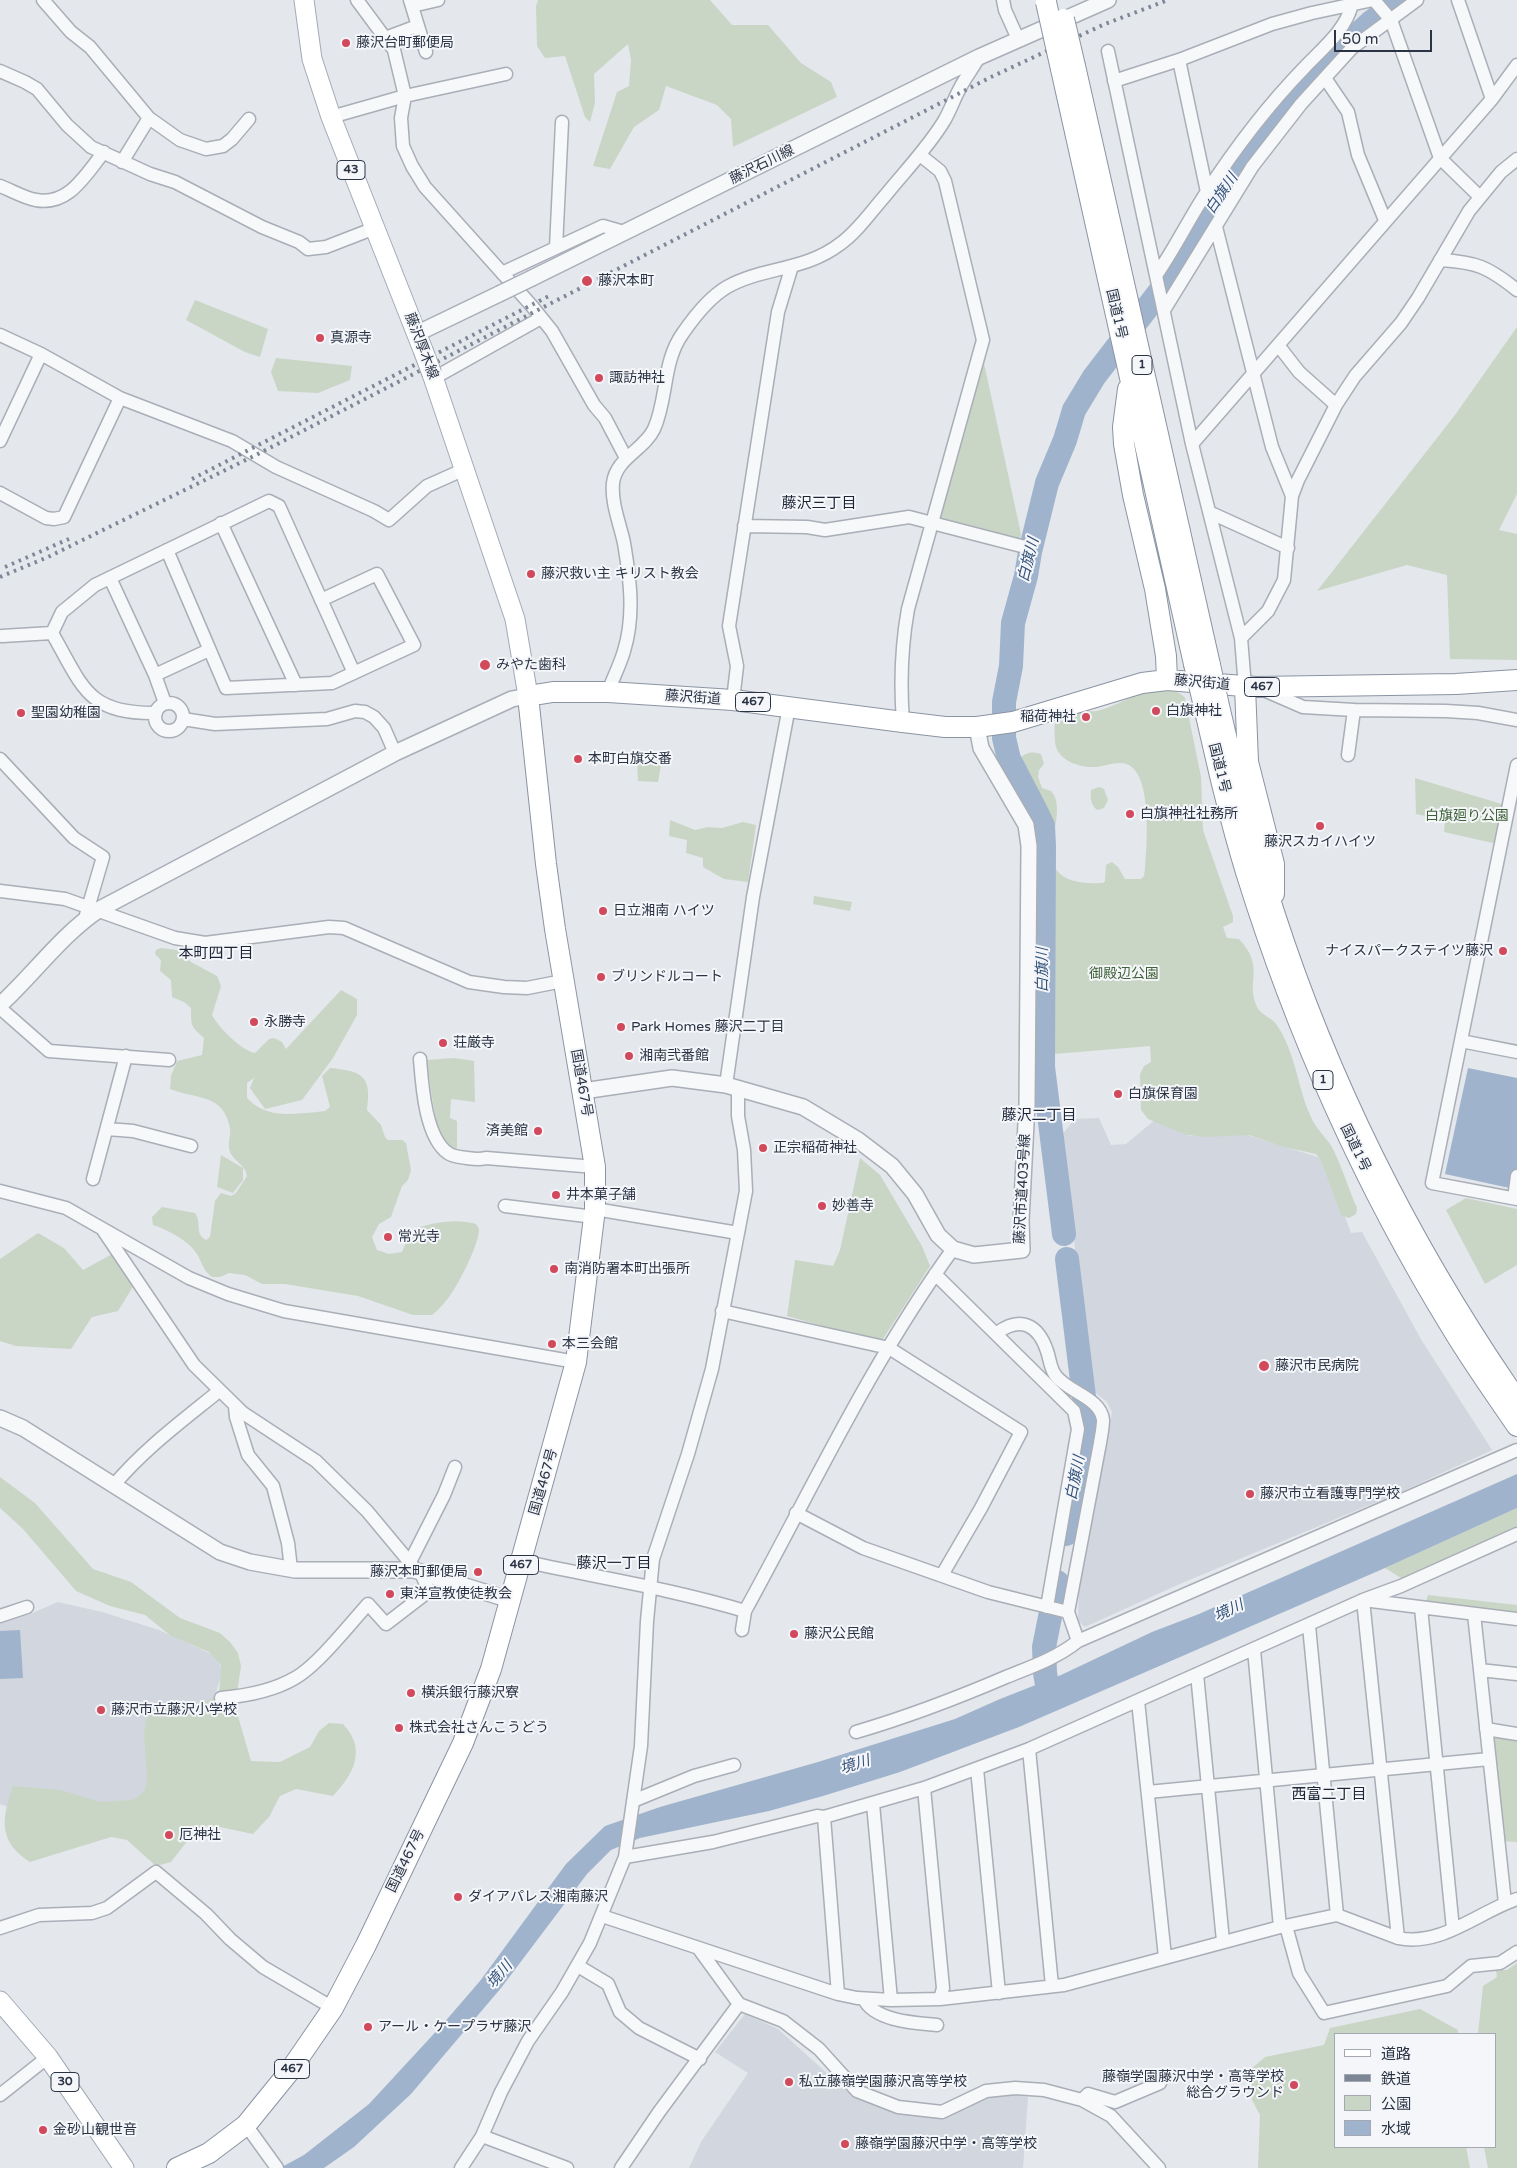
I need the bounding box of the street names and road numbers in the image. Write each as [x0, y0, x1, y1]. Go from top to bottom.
street label: 藤沢石川線 [727, 142, 797, 188]
road number: 43 [337, 160, 365, 180]
street label: 国道1号 [1102, 287, 1130, 341]
street label: 藤沢厚木線 [401, 310, 441, 382]
road number: 1 [1132, 356, 1152, 374]
street label: 藤沢街道 [1173, 672, 1231, 694]
road number: 467 [1244, 678, 1280, 696]
street label: 藤沢街道 [664, 688, 722, 708]
road number: 467 [736, 692, 770, 712]
street label: 国道1号 [1205, 741, 1233, 795]
street label: 国道467号 [567, 1048, 595, 1118]
road number: 1 [1313, 1070, 1333, 1090]
street label: 国道1号 [1336, 1121, 1374, 1175]
street label: 藤沢市道403号線 [1012, 1133, 1034, 1245]
street label: 国道467号 [527, 1447, 561, 1517]
road number: 467 [504, 1556, 538, 1574]
street label: 国道467号 [383, 1827, 429, 1895]
road number: 467 [274, 2060, 310, 2078]
road number: 30 [51, 2072, 79, 2092]

